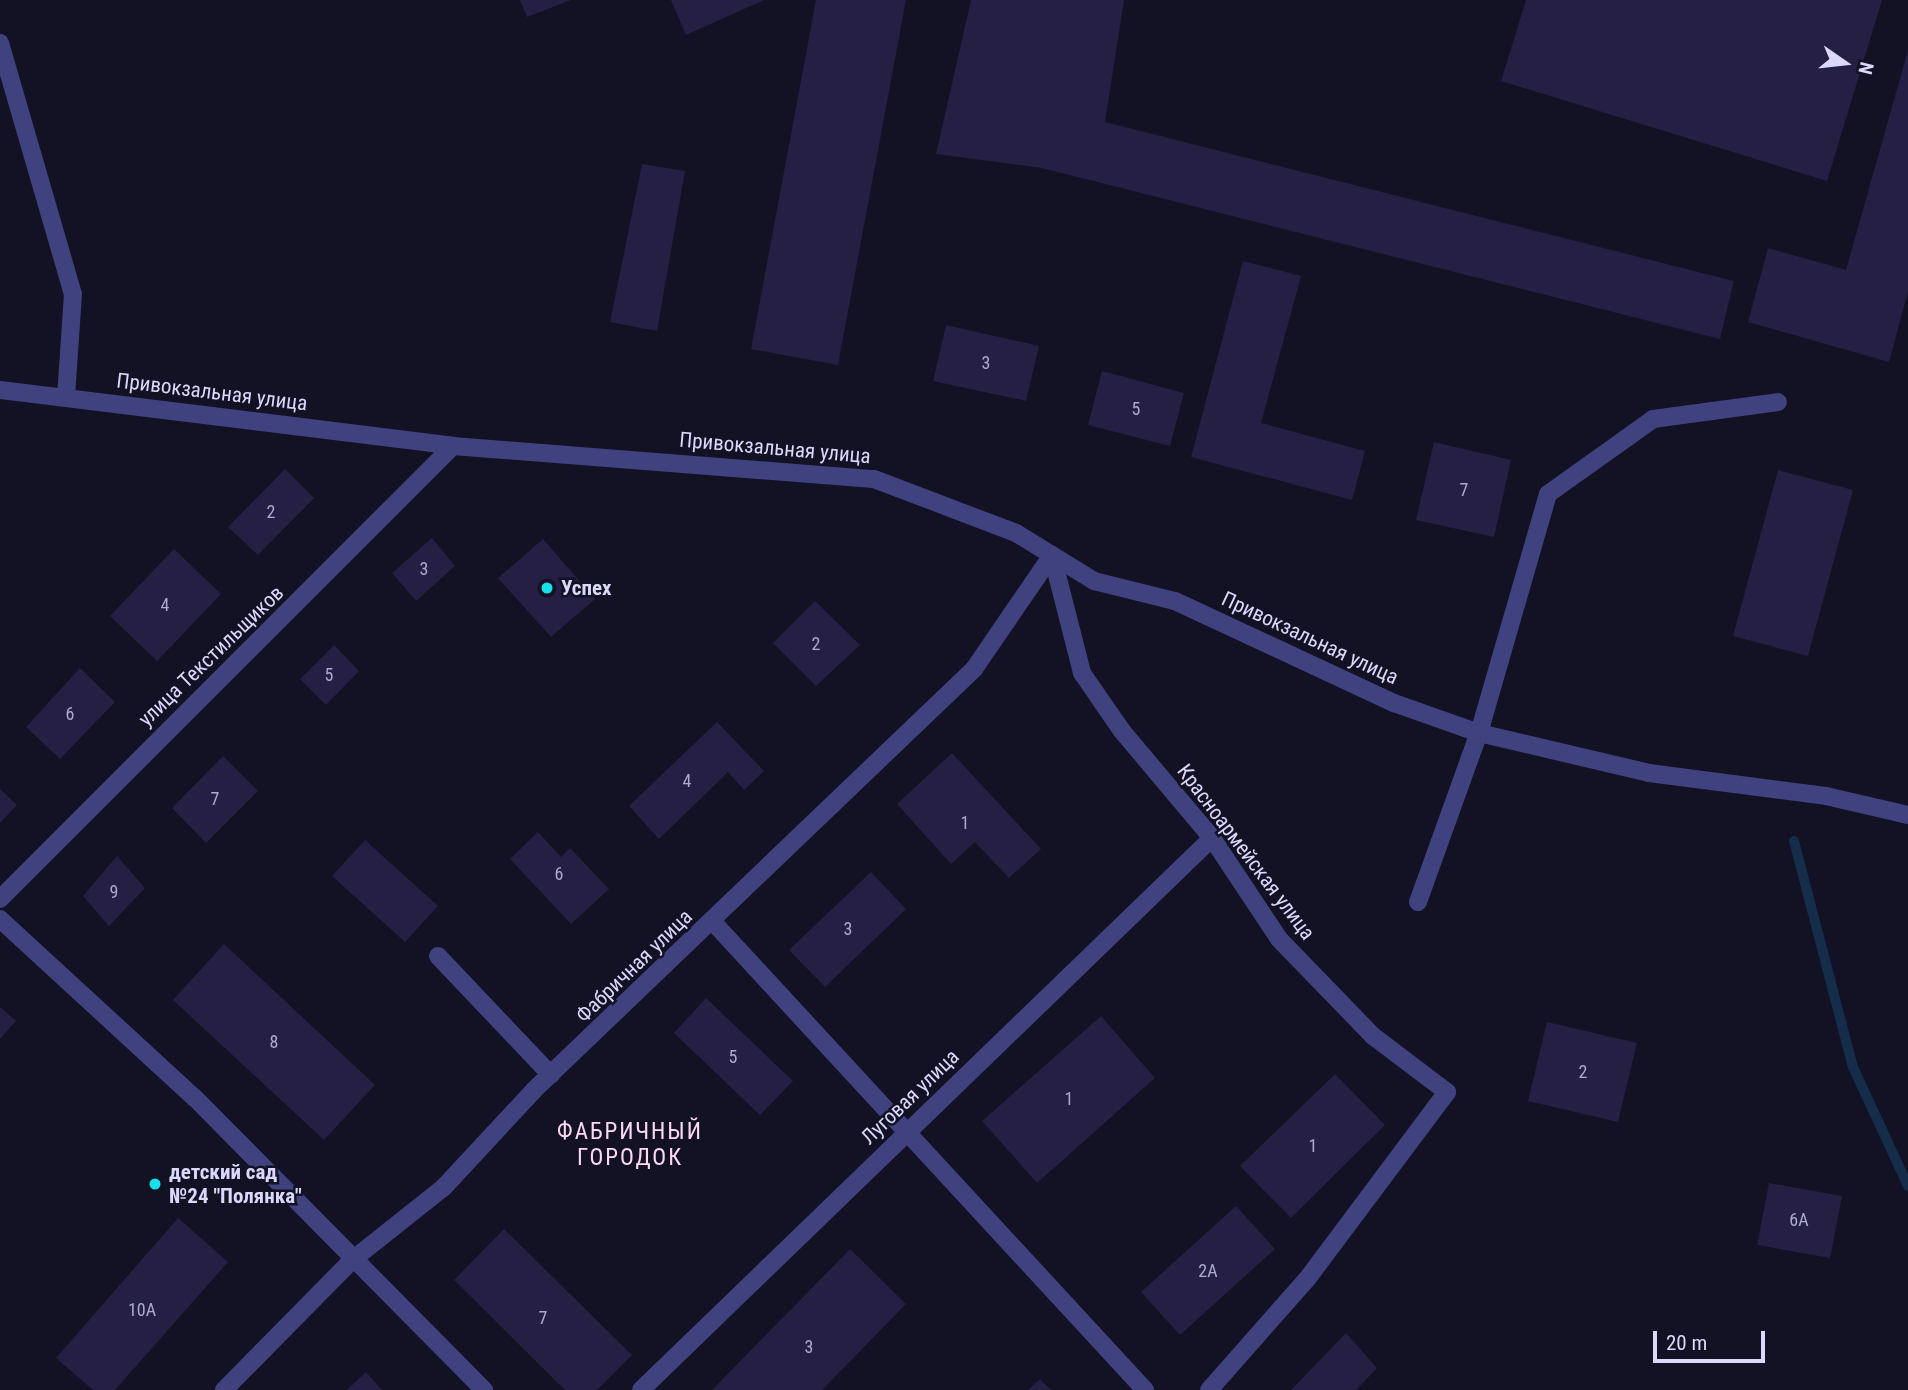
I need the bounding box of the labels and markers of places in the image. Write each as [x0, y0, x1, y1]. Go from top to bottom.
place label: Успех [561, 575, 612, 601]
marker: Успех [539, 580, 555, 596]
place label: детский сад №24 "Полянка" [169, 1159, 302, 1209]
marker: детский сад №24 "Полянка" [147, 1176, 163, 1192]

